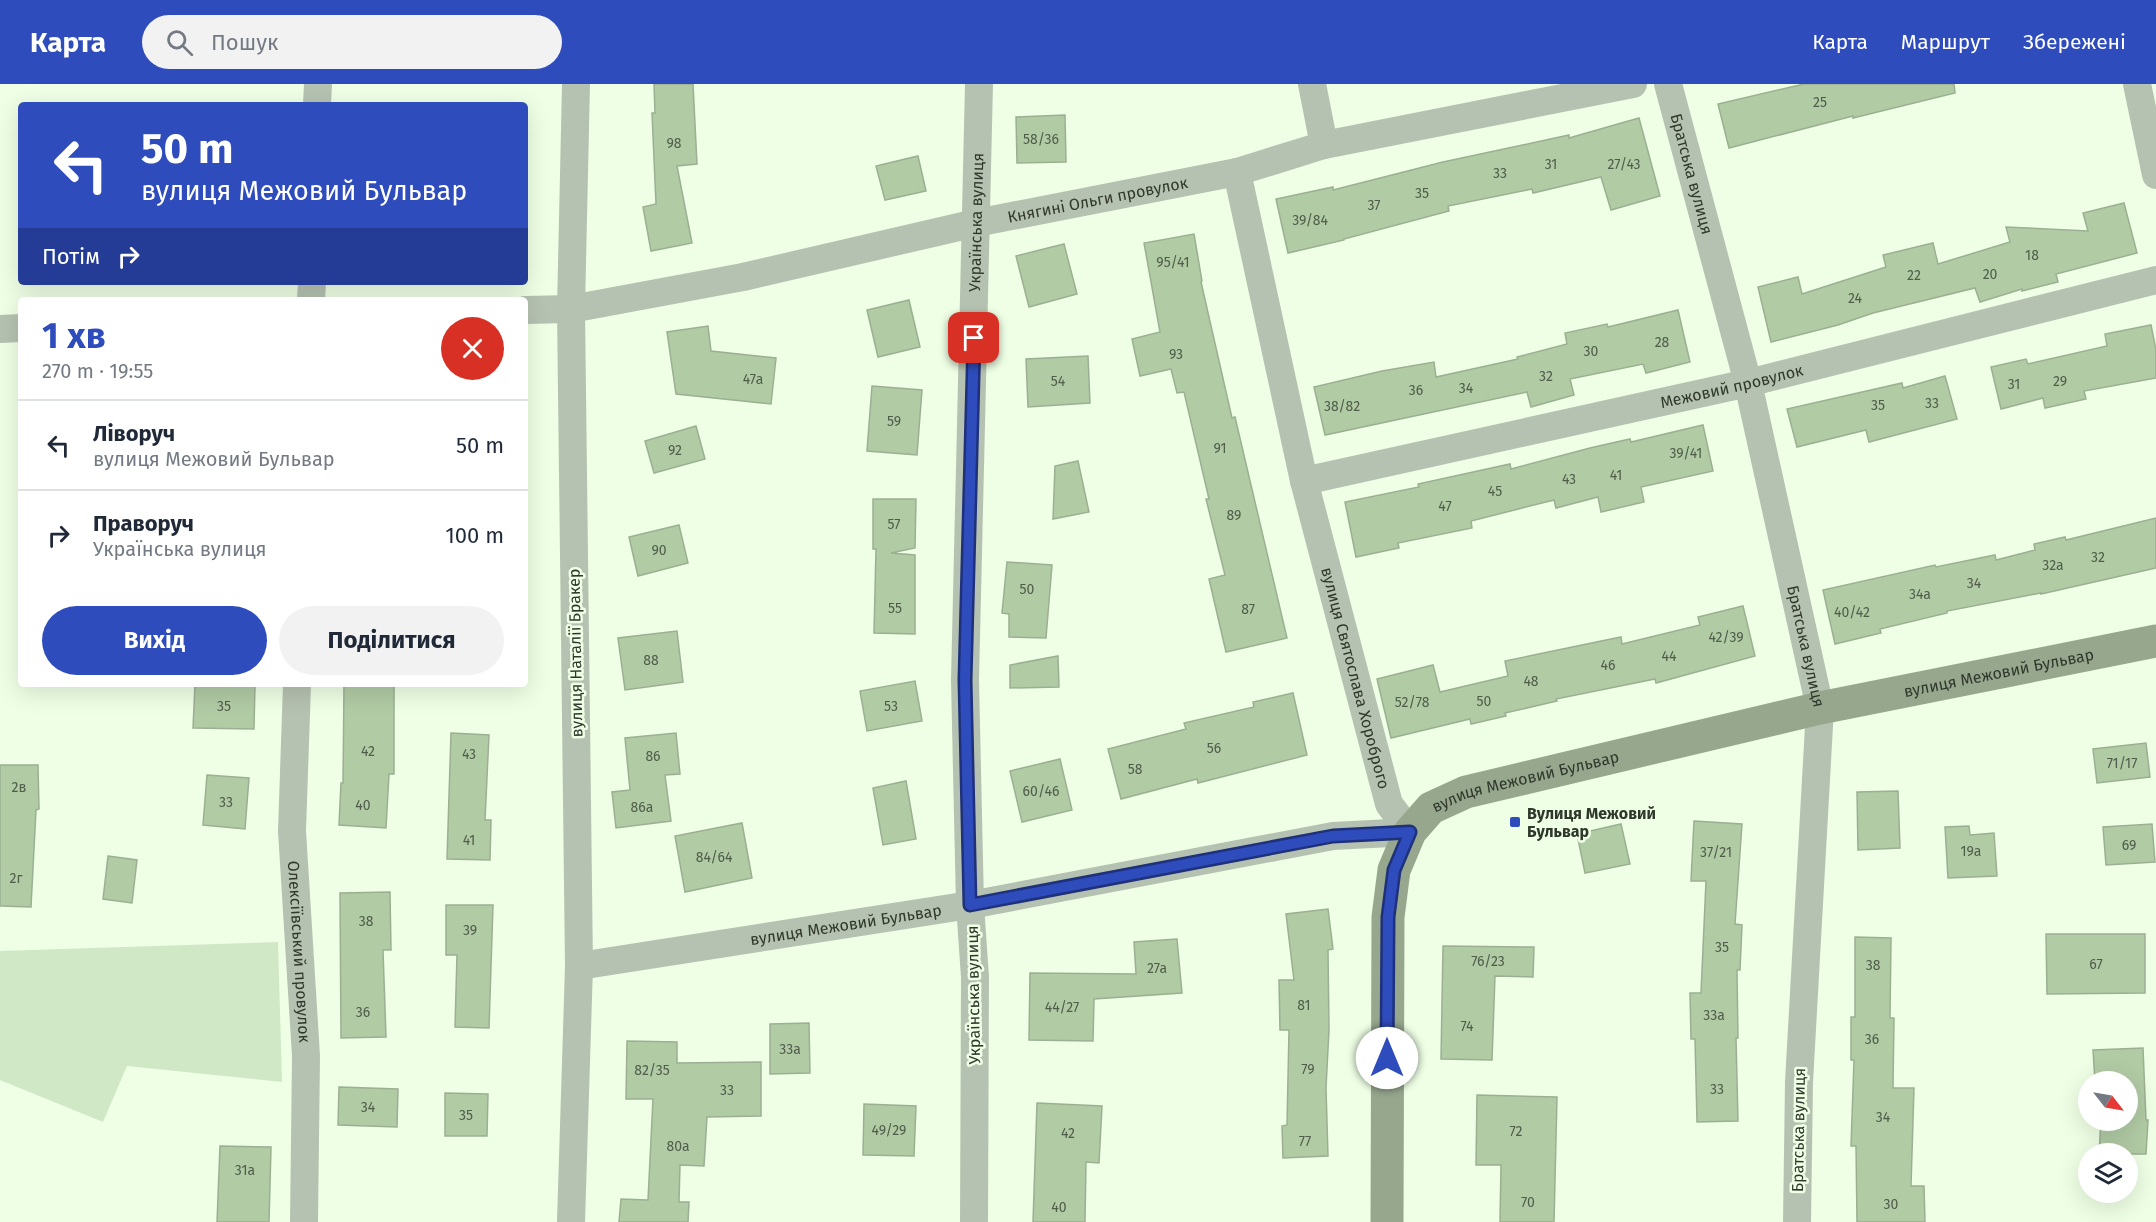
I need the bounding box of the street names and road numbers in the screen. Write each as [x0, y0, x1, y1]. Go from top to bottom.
street label: Братська вулиця [1666, 111, 1717, 236]
street label: Українська вулиця [965, 153, 987, 292]
street label: Княгині Ольги провулок [1006, 173, 1190, 227]
street label: Межовий провулок [1658, 360, 1806, 412]
street label: вулиця Святослава Хороброго [1317, 565, 1394, 791]
street label: вулиця Наталії Бракер [565, 568, 586, 737]
street label: Братська вулиця [1783, 583, 1829, 709]
street label: вулиця Межовий Бульвар [1902, 645, 2096, 701]
street label: вулиця Межовий Бульвар [1429, 747, 1621, 816]
street label: Олексіївський провулок [284, 860, 314, 1044]
street label: вулиця Межовий Бульвар [749, 901, 943, 949]
street label: Українська вулиця [963, 925, 984, 1065]
street label: Братська вулиця [1788, 1068, 1809, 1192]

